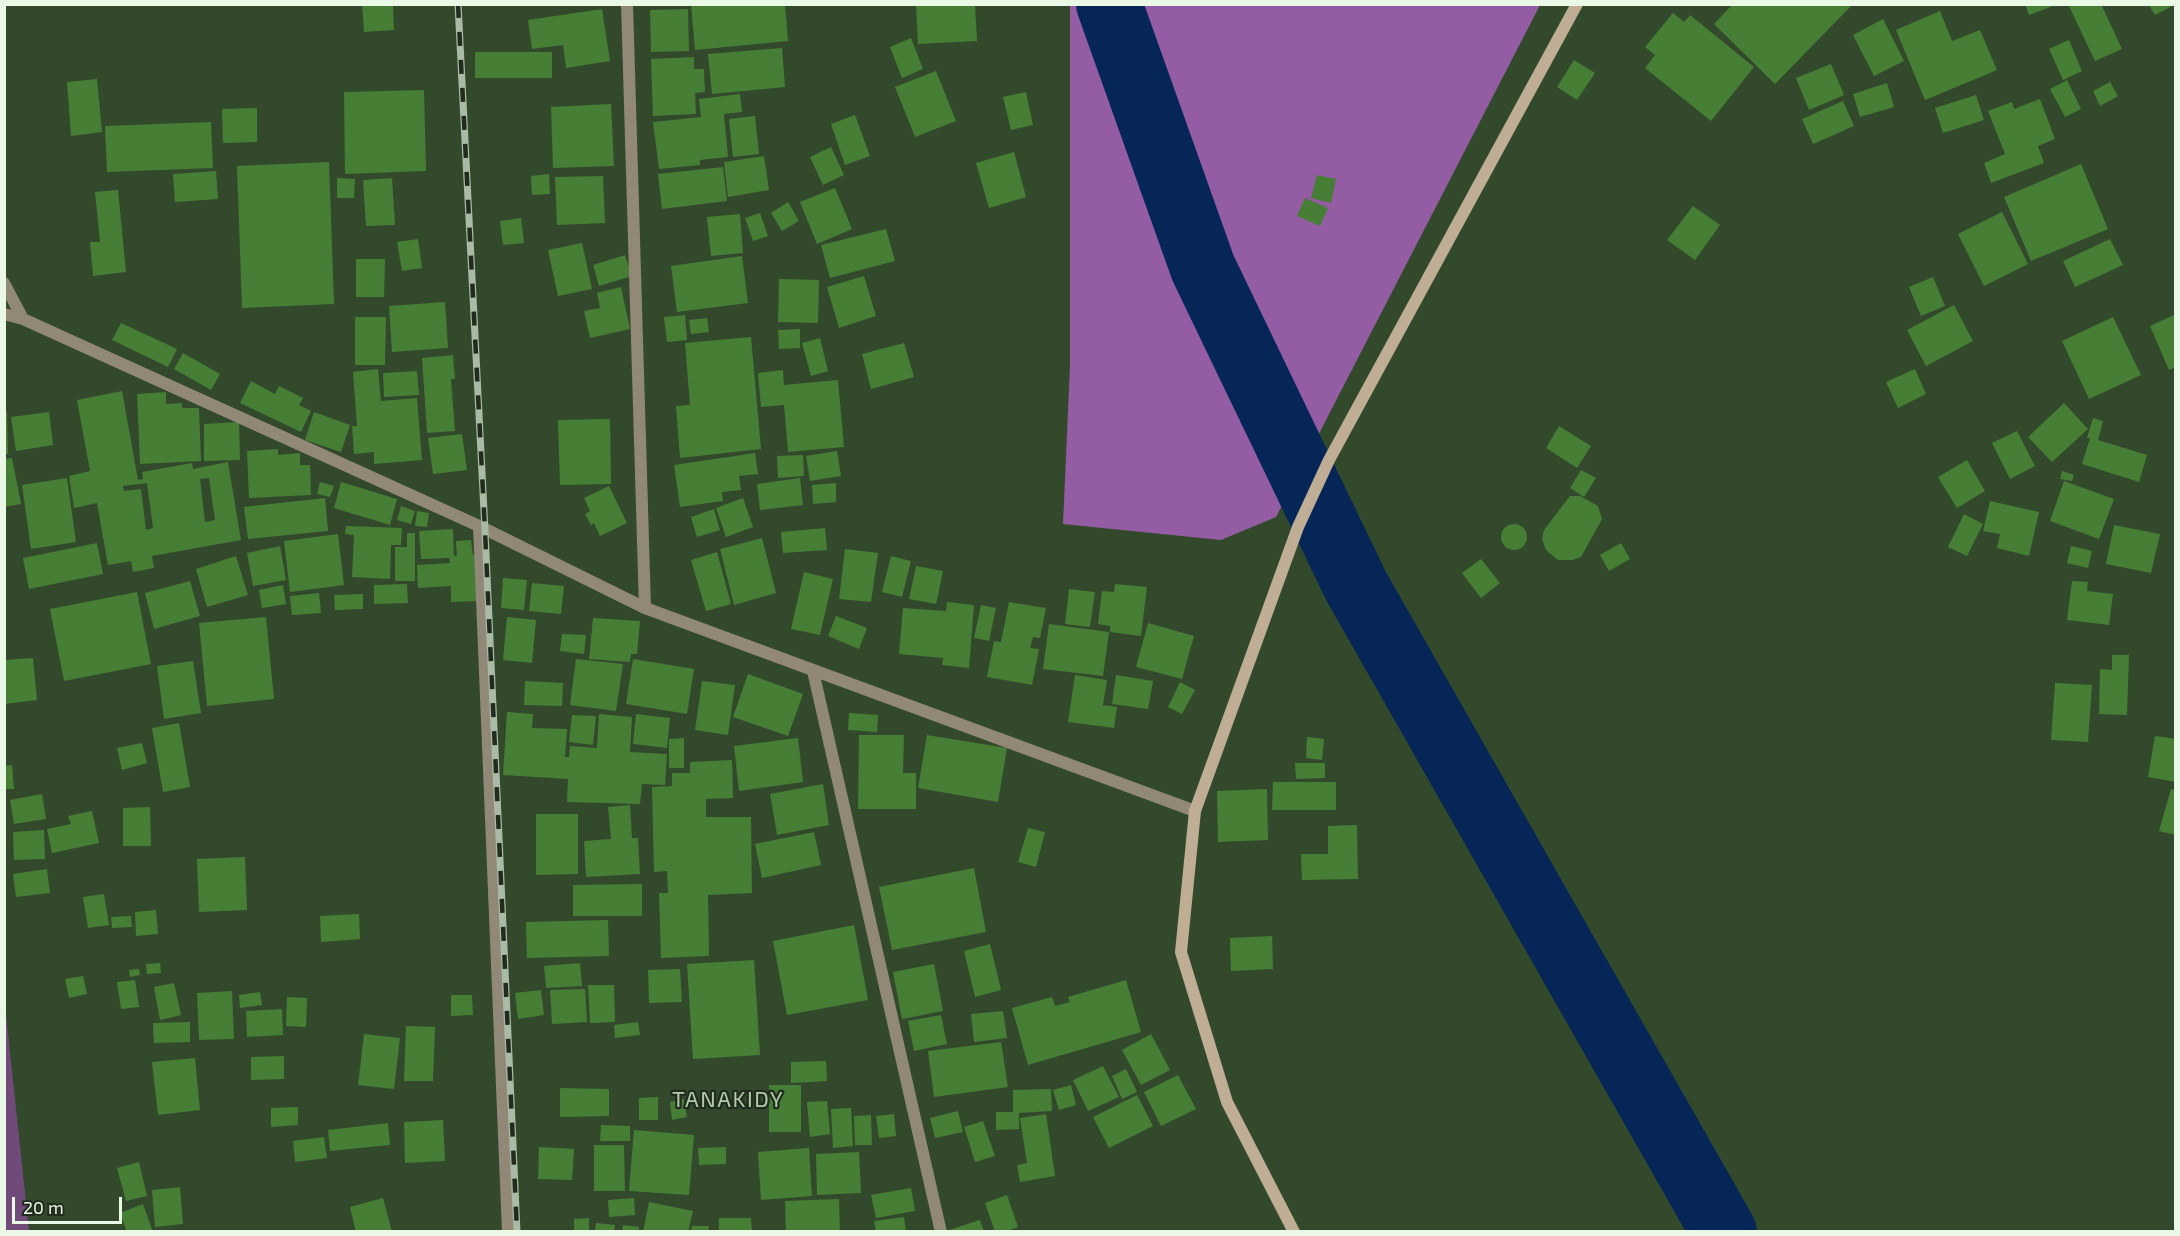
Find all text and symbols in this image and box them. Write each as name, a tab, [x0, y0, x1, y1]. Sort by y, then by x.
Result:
district label: TANAKIDY	[672, 1087, 784, 1113]
scale bar	[15, 1185, 124, 1223]
text: 20 m	[23, 1196, 64, 1218]

